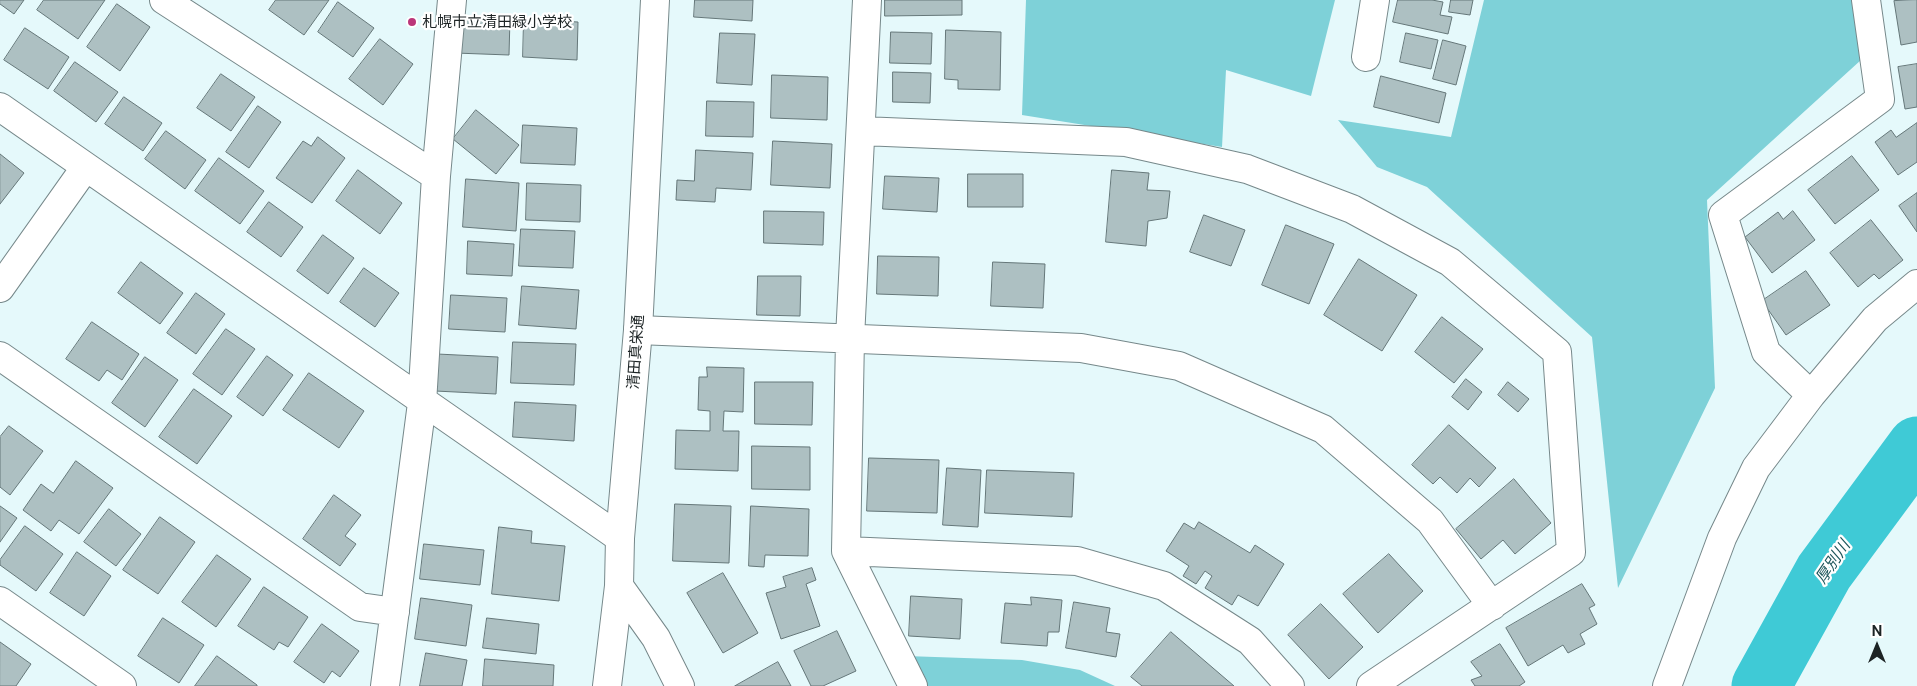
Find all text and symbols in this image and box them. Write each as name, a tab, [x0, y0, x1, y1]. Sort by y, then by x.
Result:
place label: 札幌市立清田緑小学校	[422, 13, 572, 31]
marker: 札幌市立清田緑小学校	[406, 16, 418, 28]
street label: 清田真栄通	[624, 314, 648, 390]
water label: 厚別川	[1812, 537, 1854, 587]
north arrow	[1852, 621, 1902, 671]
text: N	[1872, 623, 1882, 639]

